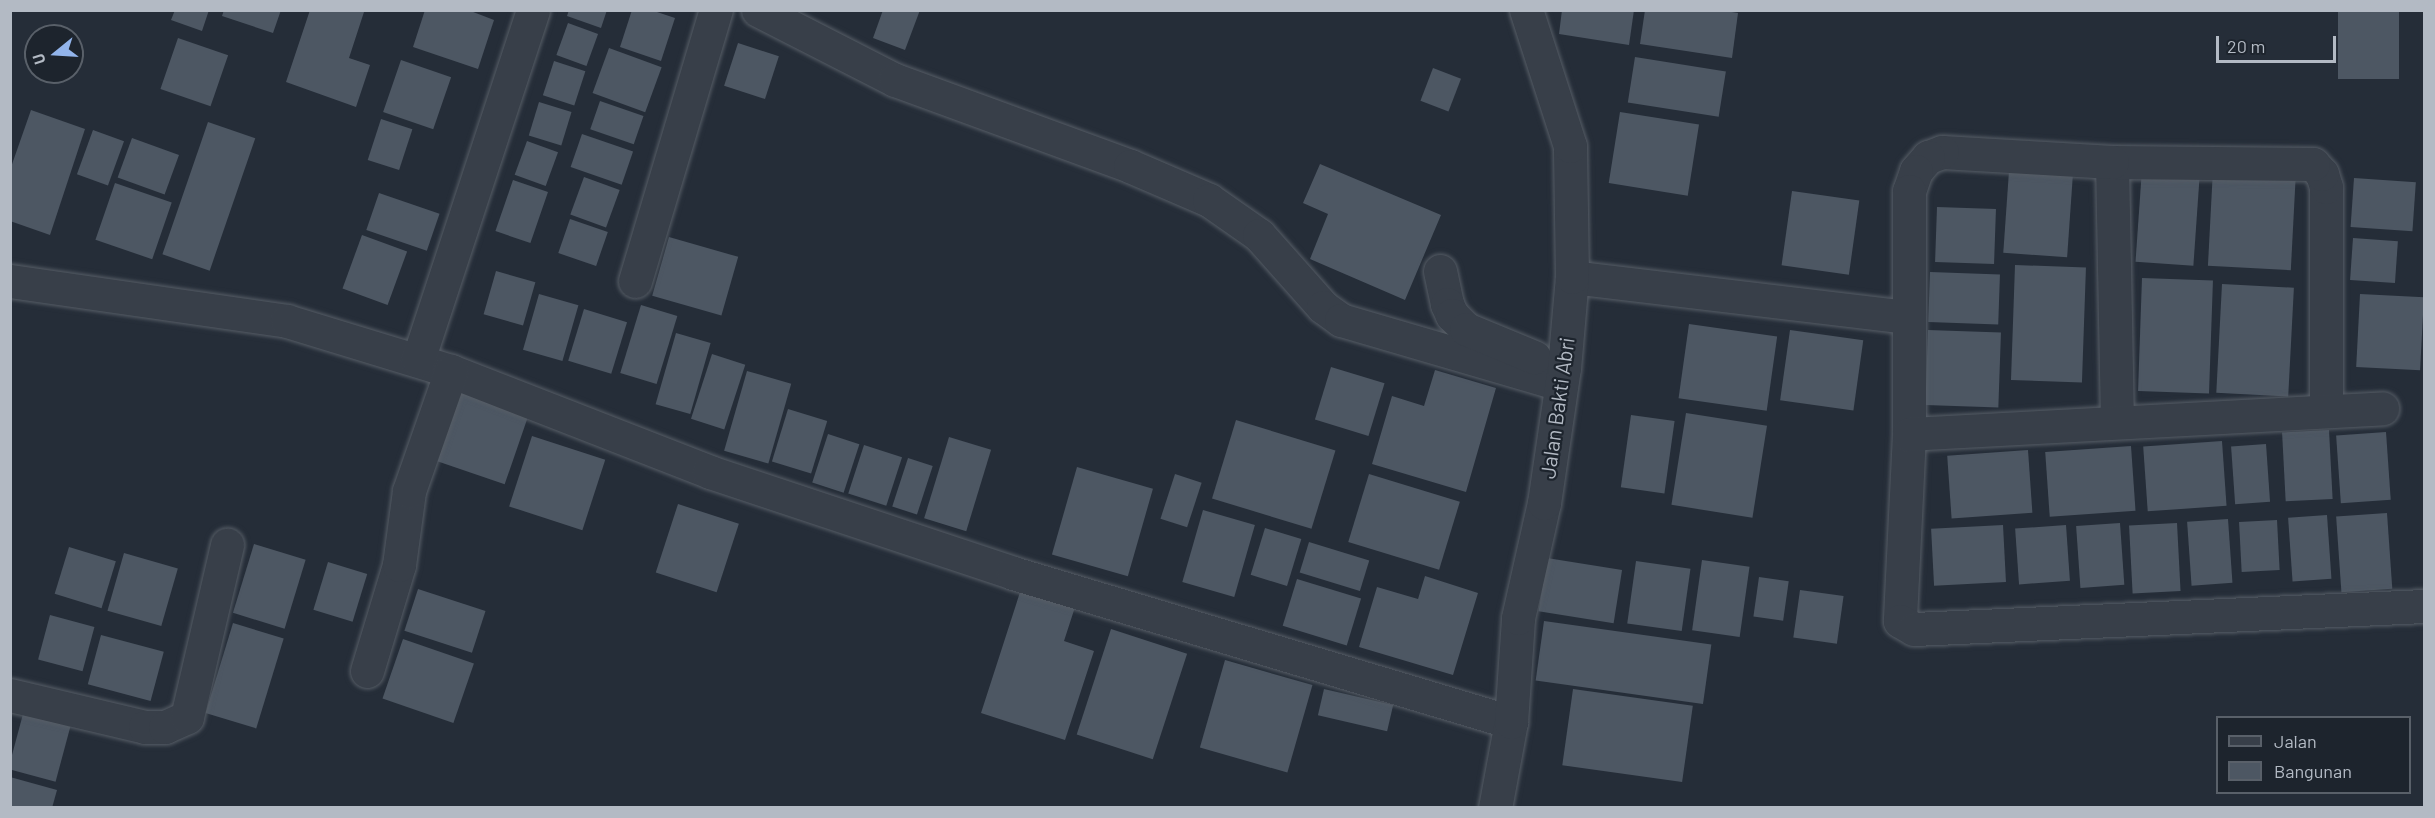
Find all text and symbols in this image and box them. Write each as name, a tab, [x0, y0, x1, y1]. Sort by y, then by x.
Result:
north arrow	[24, 24, 84, 84]
scale bar	[2219, 24, 2339, 62]
text: 20 m	[2227, 35, 2265, 57]
text: U	[28, 51, 49, 67]
street label: Jalan Bakti Abri	[1535, 336, 1579, 480]
legend	[2216, 716, 2411, 794]
text: Jalan	[2274, 730, 2317, 752]
text: Bangunan	[2274, 760, 2352, 782]

